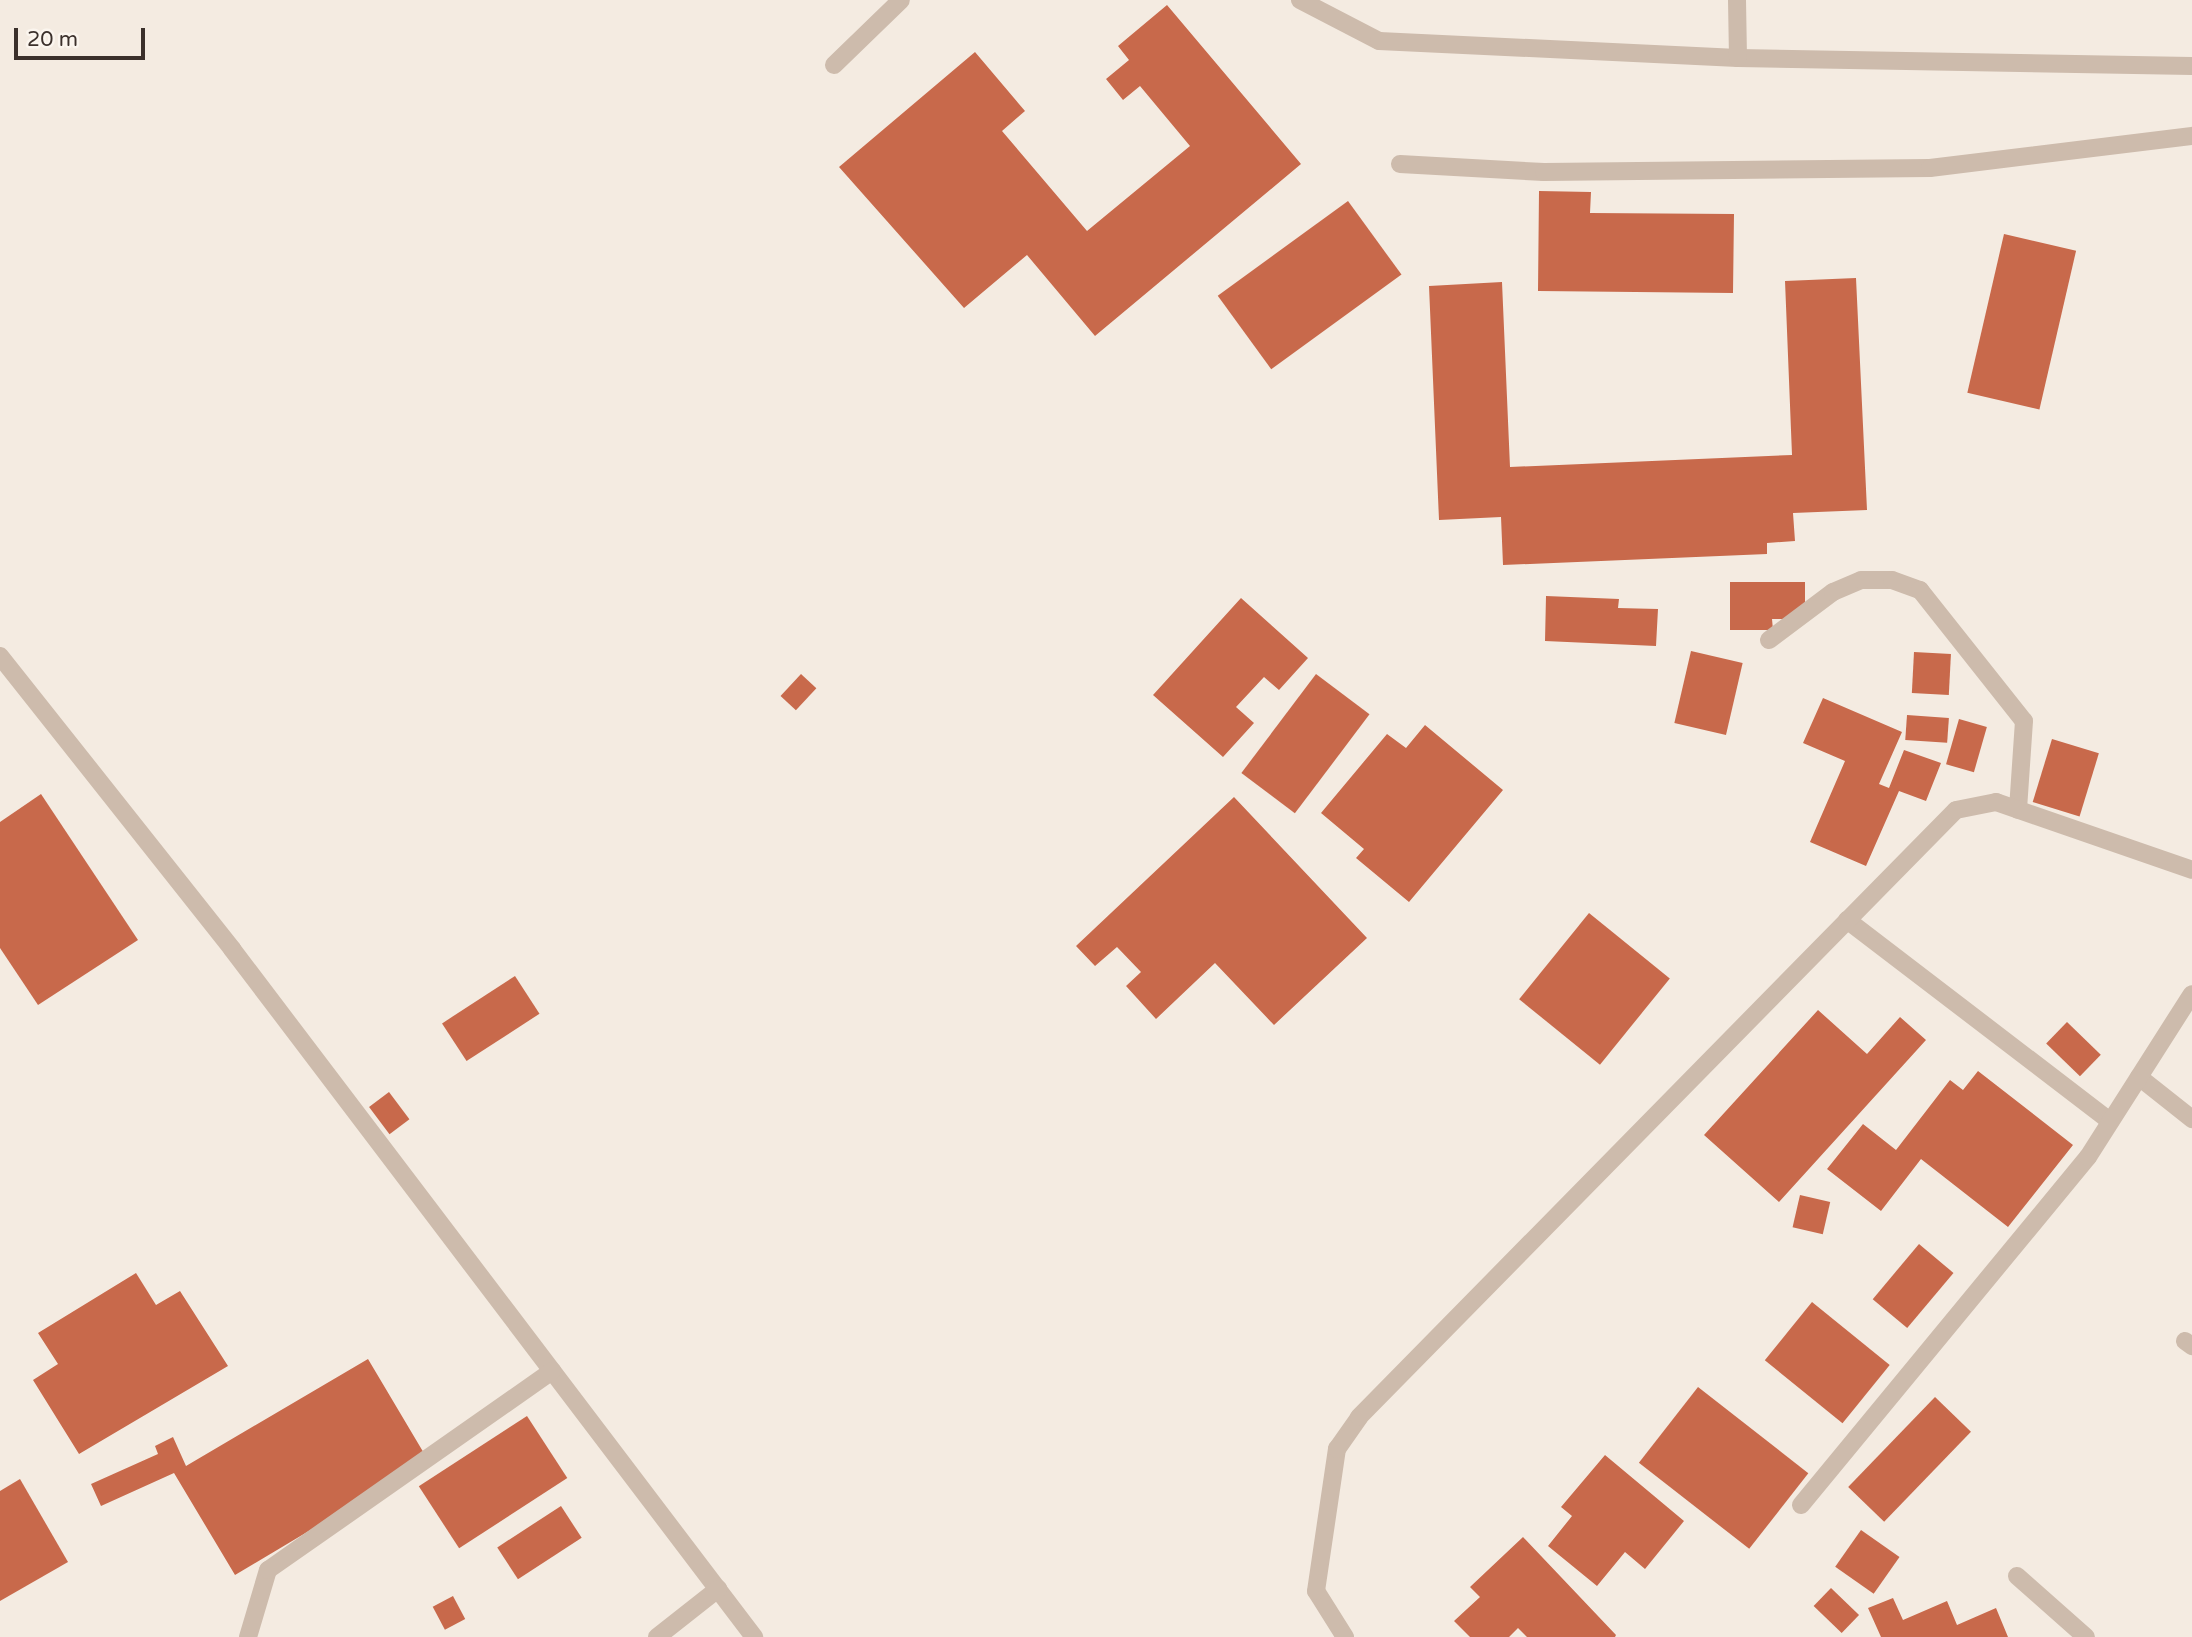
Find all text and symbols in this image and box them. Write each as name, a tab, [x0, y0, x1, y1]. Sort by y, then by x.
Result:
scale bar	[18, 14, 149, 58]
text: 20 m	[27, 27, 78, 52]

